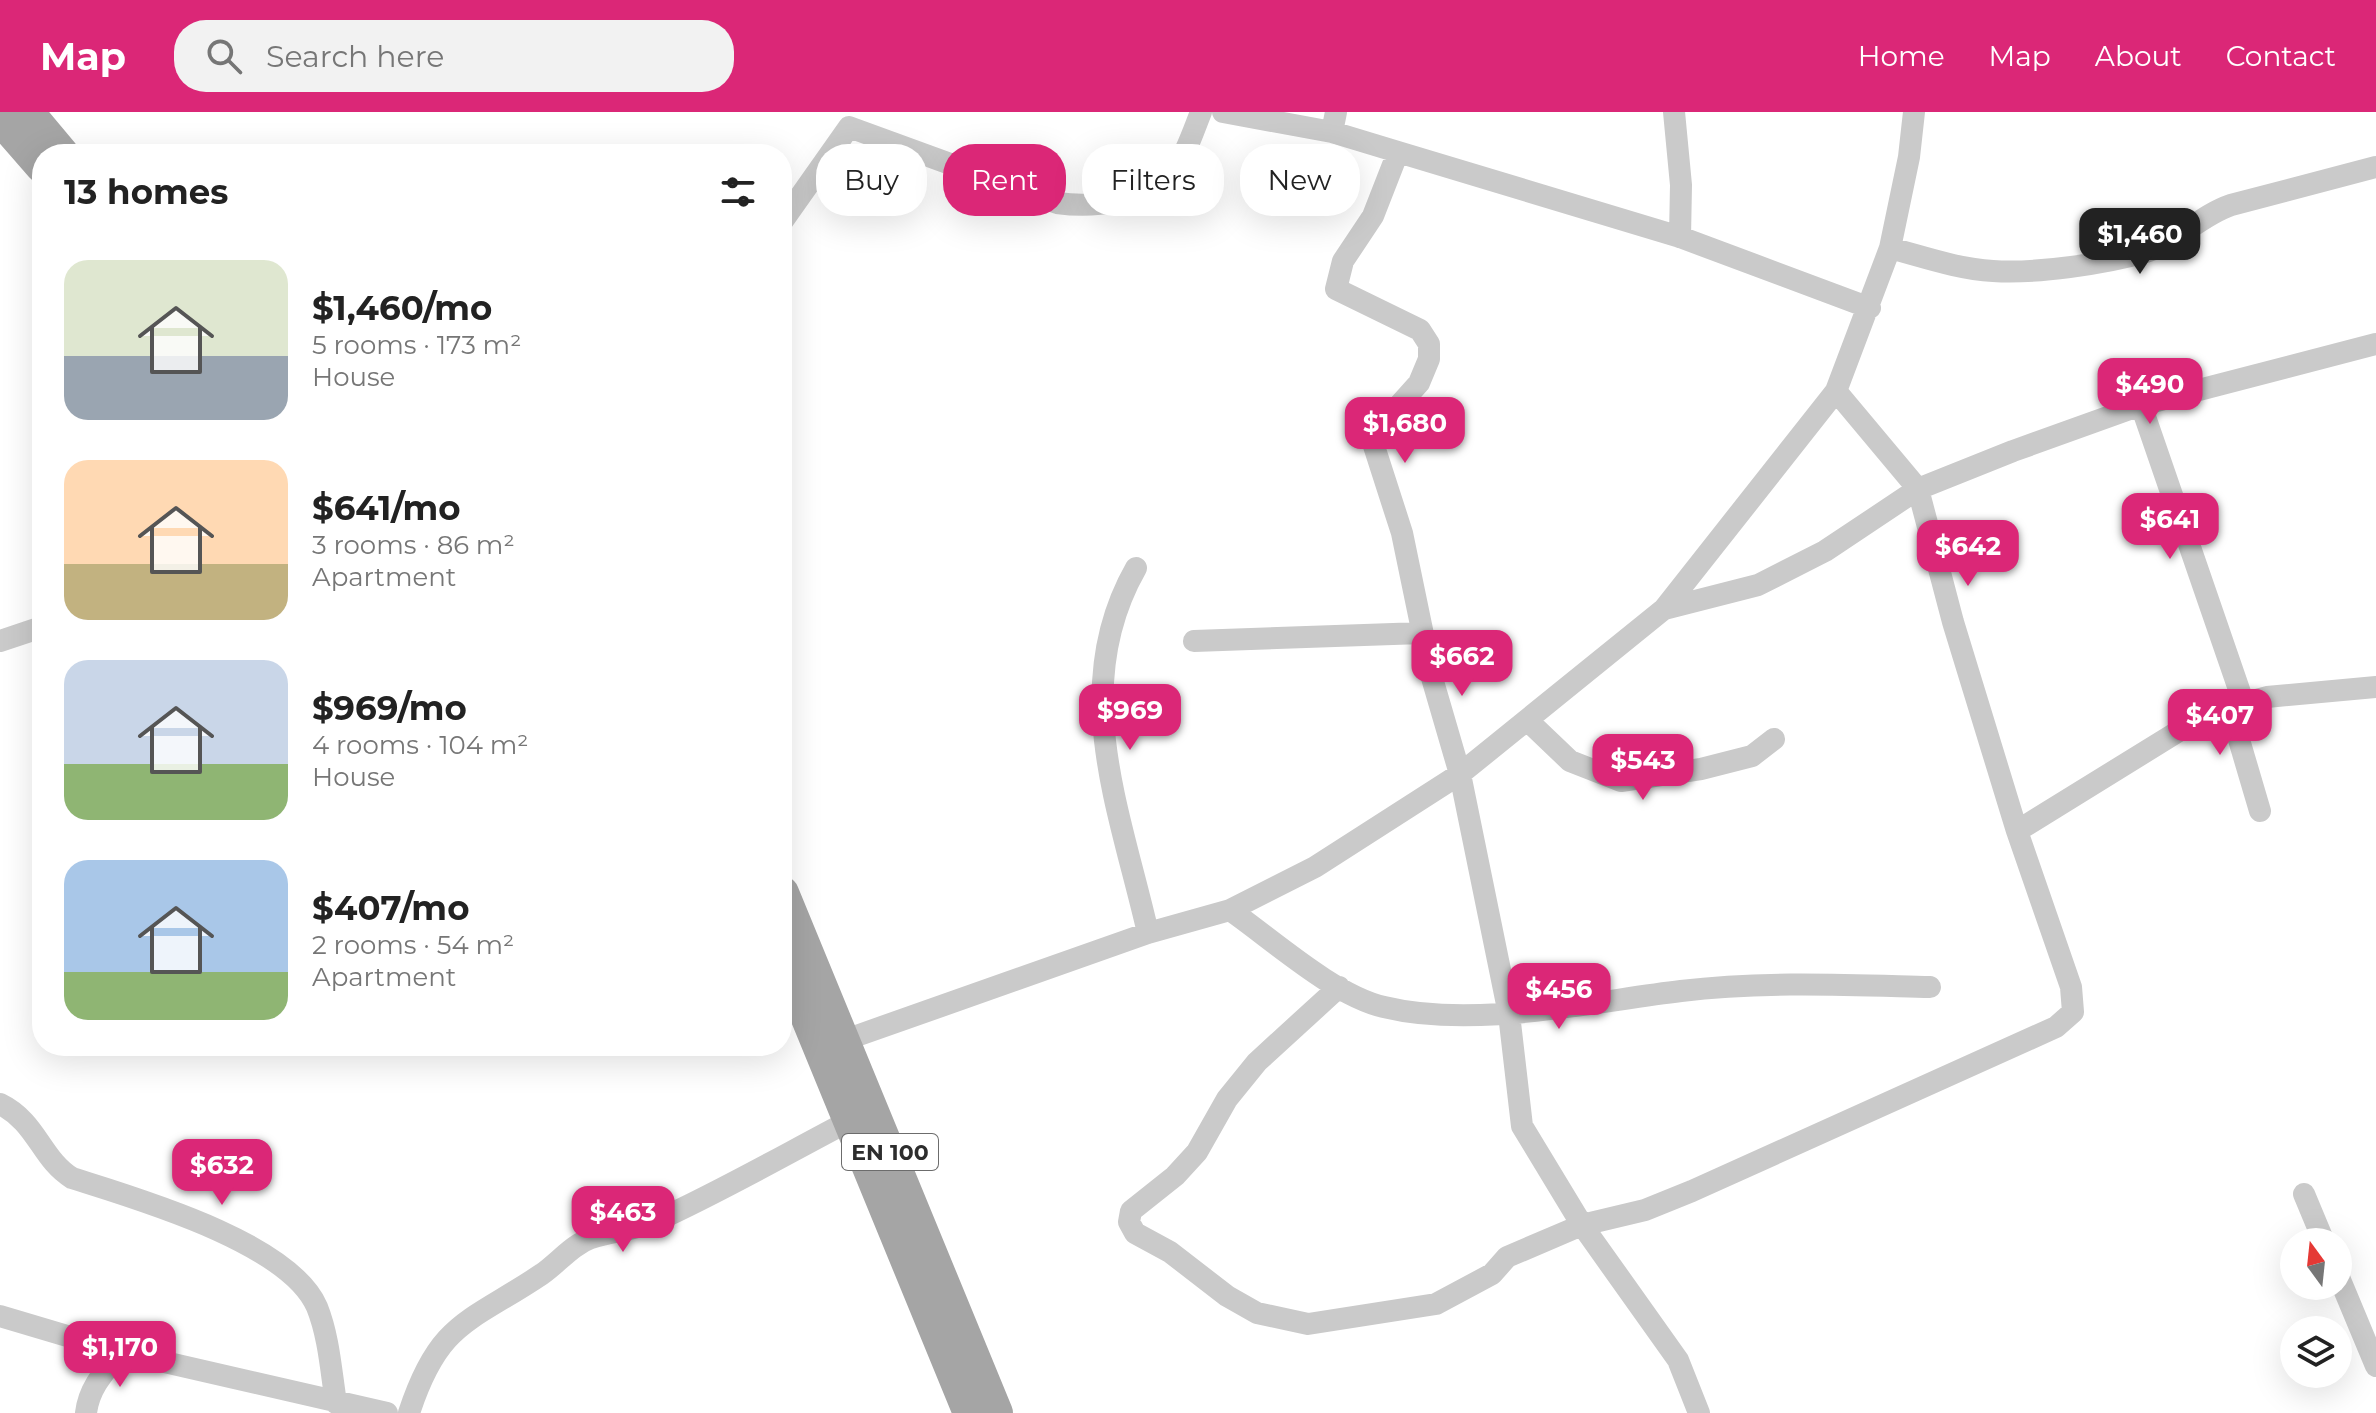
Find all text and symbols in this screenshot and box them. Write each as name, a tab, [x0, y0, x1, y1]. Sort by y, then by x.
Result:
search box	[174, 20, 734, 92]
text: Map	[40, 33, 126, 80]
icon: search	[202, 34, 246, 78]
text: Search here	[266, 38, 444, 75]
text: Home	[1858, 39, 1945, 73]
text: Map	[1989, 39, 2051, 73]
text: About	[2095, 39, 2182, 73]
text: Contact	[2226, 39, 2336, 73]
chip: Buy	[816, 144, 927, 216]
chip: Rent	[943, 144, 1066, 216]
chip: Filters	[1082, 144, 1224, 216]
chip: New	[1240, 144, 1360, 216]
icon: filters	[716, 170, 760, 214]
text: 13 homes	[64, 171, 228, 213]
pin: $1,460	[2075, 208, 2205, 276]
text: $1,460	[2097, 218, 2183, 250]
text: $1,460/mo	[312, 287, 492, 329]
icon: home	[128, 292, 224, 388]
text: 5 rooms · 173 m²	[312, 329, 521, 361]
pin: $490	[2103, 358, 2197, 426]
text: House	[312, 361, 395, 393]
text: $490	[2116, 368, 2184, 400]
pin: $1,680	[1340, 397, 1470, 465]
text: $1,680	[1363, 407, 1447, 439]
text: $641/mo	[312, 487, 461, 529]
icon: home	[128, 492, 224, 588]
pin: $641	[2123, 493, 2217, 561]
text: $641	[2140, 503, 2200, 535]
pin: $642	[1921, 520, 2015, 588]
text: 3 rooms · 86 m²	[312, 529, 515, 561]
text: $642	[1935, 530, 2001, 562]
text: Apartment	[312, 561, 456, 593]
pin: $662	[1415, 630, 1509, 698]
text: $662	[1429, 640, 1495, 672]
pin: $969	[1083, 684, 1177, 752]
text: $969/mo	[312, 687, 467, 729]
pin: $407	[2173, 689, 2267, 757]
icon: home	[128, 692, 224, 788]
text: $969	[1097, 694, 1163, 726]
text: $407	[2186, 699, 2254, 731]
text: 4 rooms · 104 m²	[312, 729, 529, 761]
pin: $543	[1596, 734, 1690, 802]
text: $543	[1610, 744, 1676, 776]
text: House	[312, 761, 395, 793]
text: $407/mo	[312, 887, 469, 929]
icon: home	[128, 892, 224, 988]
text: 2 rooms · 54 m²	[312, 929, 514, 961]
text: Apartment	[312, 961, 456, 993]
pin: $456	[1512, 963, 1606, 1031]
text: $456	[1526, 973, 1592, 1005]
road number: EN 100	[842, 1134, 938, 1170]
pin: $632	[175, 1139, 269, 1207]
text: $632	[190, 1149, 254, 1181]
pin: $463	[576, 1186, 670, 1254]
text: $463	[590, 1196, 656, 1228]
north arrow	[2280, 1228, 2352, 1300]
map controls	[2280, 1228, 2352, 1388]
button: layers	[2280, 1316, 2352, 1388]
pin: $1,170	[55, 1321, 185, 1389]
text: $1,170	[82, 1331, 158, 1363]

